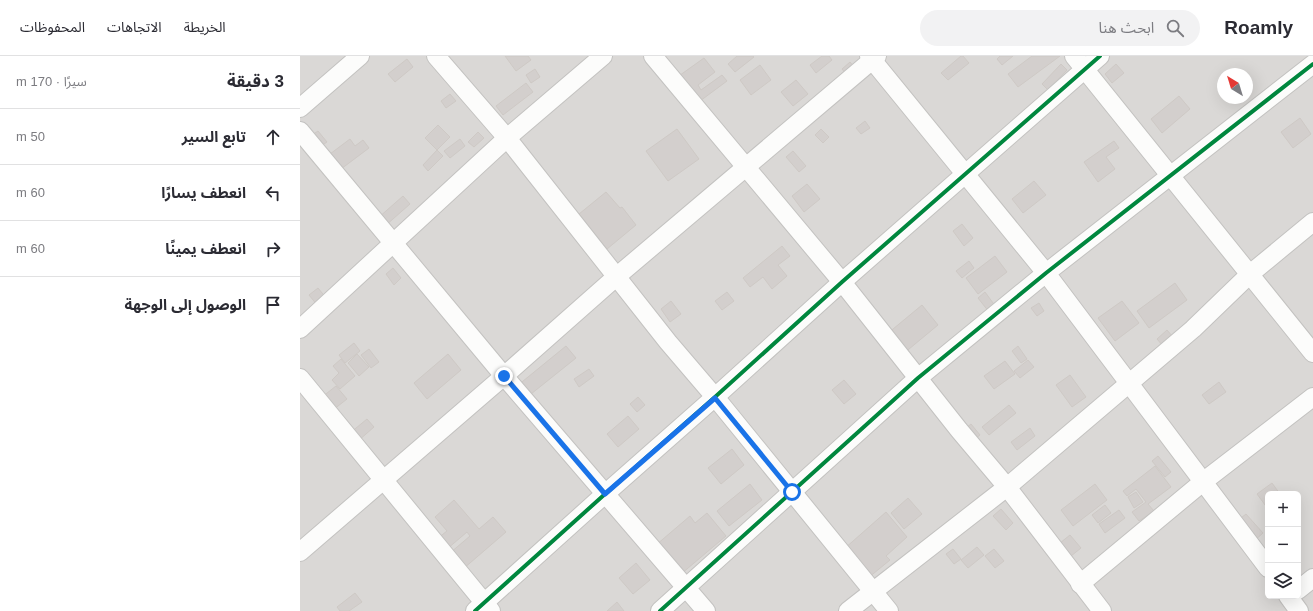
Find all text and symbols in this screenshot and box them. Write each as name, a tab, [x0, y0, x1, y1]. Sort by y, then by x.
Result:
search box	[920, 10, 1200, 46]
icon: search	[1164, 17, 1186, 39]
text: Roamly	[1224, 17, 1293, 38]
text: المحفوظات	[20, 19, 85, 35]
text: الاتجاهات	[107, 19, 162, 35]
text: الخريطة	[184, 19, 226, 35]
text: ابحث هنا	[1099, 19, 1154, 36]
north arrow	[1217, 68, 1253, 104]
text: 3 دقيقة	[227, 72, 284, 91]
text: سيرًا · 170 m	[16, 74, 87, 89]
icon: ahead	[262, 126, 284, 148]
text: تابع السير	[182, 128, 246, 145]
text: 50 m	[16, 129, 45, 144]
icon: left	[262, 182, 284, 204]
text: انعطف يسارًا	[161, 184, 246, 201]
text: 60 m	[16, 185, 45, 200]
icon: right	[262, 238, 284, 260]
text: انعطف يمينًا	[165, 240, 246, 257]
text: 60 m	[16, 241, 45, 256]
icon: arrive	[262, 294, 284, 316]
text: الوصول إلى الوجهة	[124, 296, 246, 313]
route end	[495, 367, 513, 385]
route start	[783, 483, 801, 501]
map controls	[1265, 491, 1301, 599]
button: +	[1265, 491, 1301, 527]
button: −	[1265, 527, 1301, 563]
button: layers	[1265, 563, 1301, 599]

